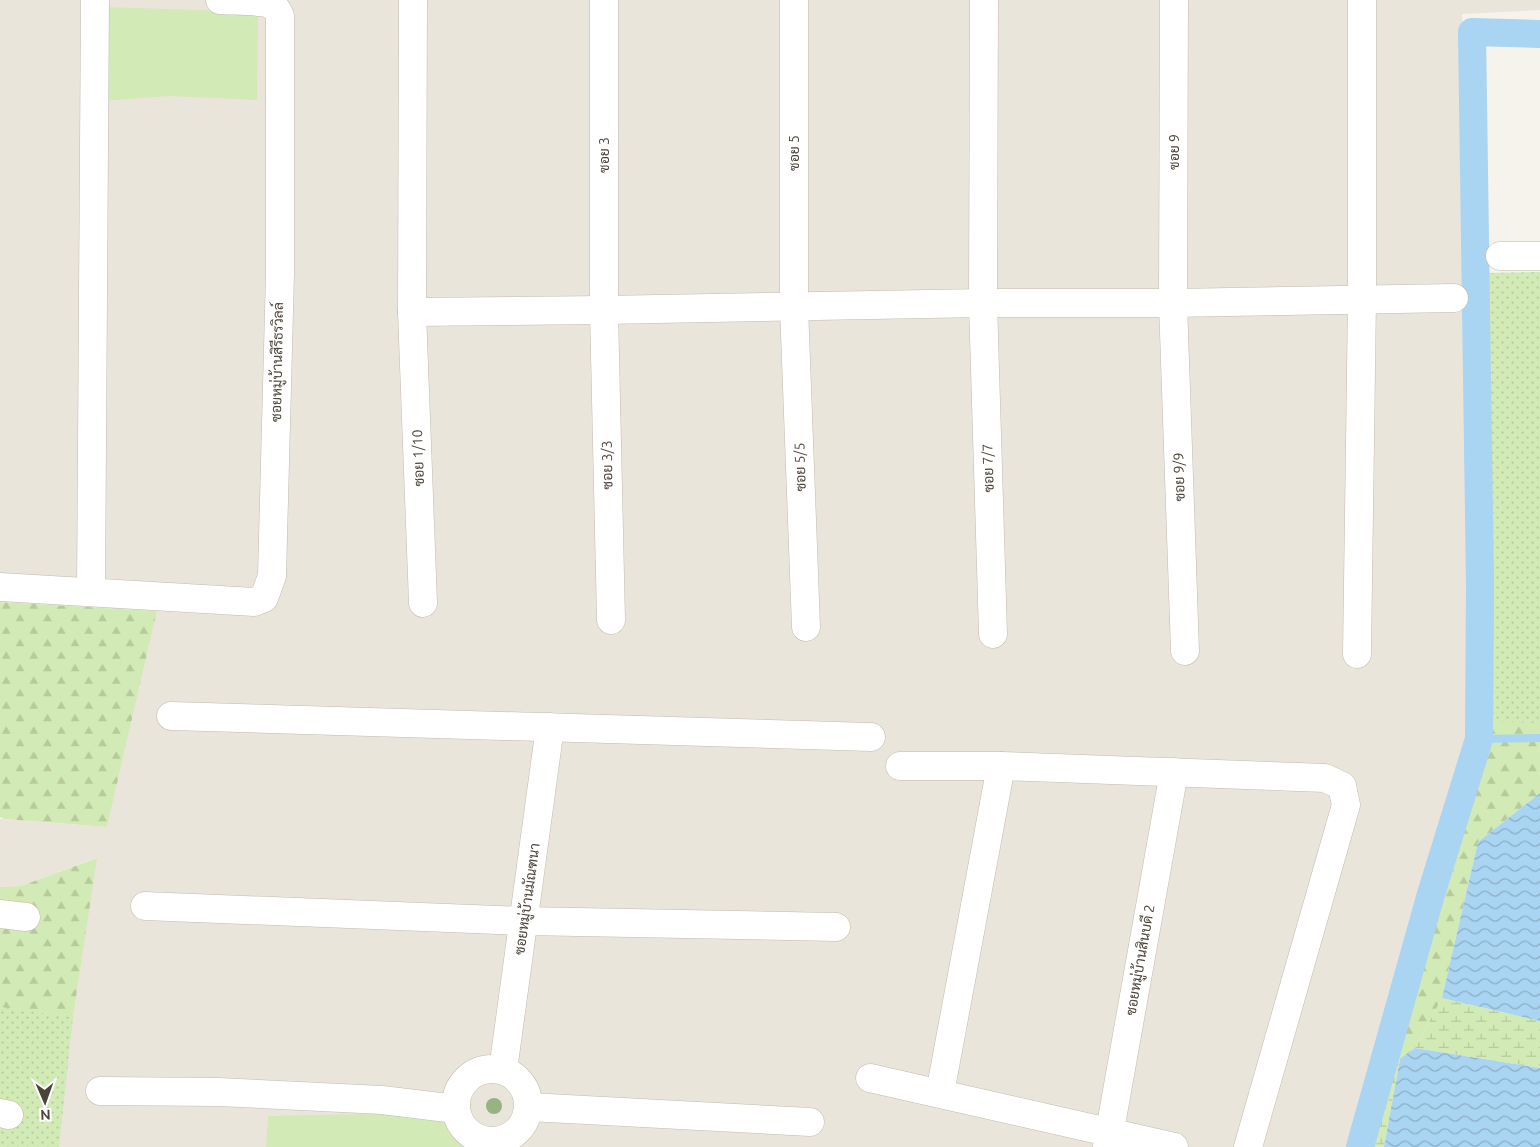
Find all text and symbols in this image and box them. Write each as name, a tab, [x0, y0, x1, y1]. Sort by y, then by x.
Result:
street label: ซอย 9	[1166, 134, 1182, 170]
street label: ซอย 5	[786, 135, 802, 171]
street label: ซอย 3	[596, 137, 612, 173]
street label: ซอยหมู่บ้านสิรีธรวิลล์	[267, 302, 288, 422]
street label: ซอย 1/10	[409, 429, 427, 487]
street label: ซอย 3/3	[599, 440, 615, 490]
street label: ซอย 5/5	[791, 442, 809, 492]
street label: ซอย 7/7	[979, 443, 997, 493]
street label: ซอย 9/9	[1170, 452, 1188, 502]
street label: ซอยหมู่บ้านมัณฑนา	[510, 842, 545, 956]
street label: ซอยหมู่บ้านสินบดี 2	[1121, 903, 1160, 1017]
north arrow	[20, 1077, 70, 1127]
text: N	[40, 1107, 51, 1123]

